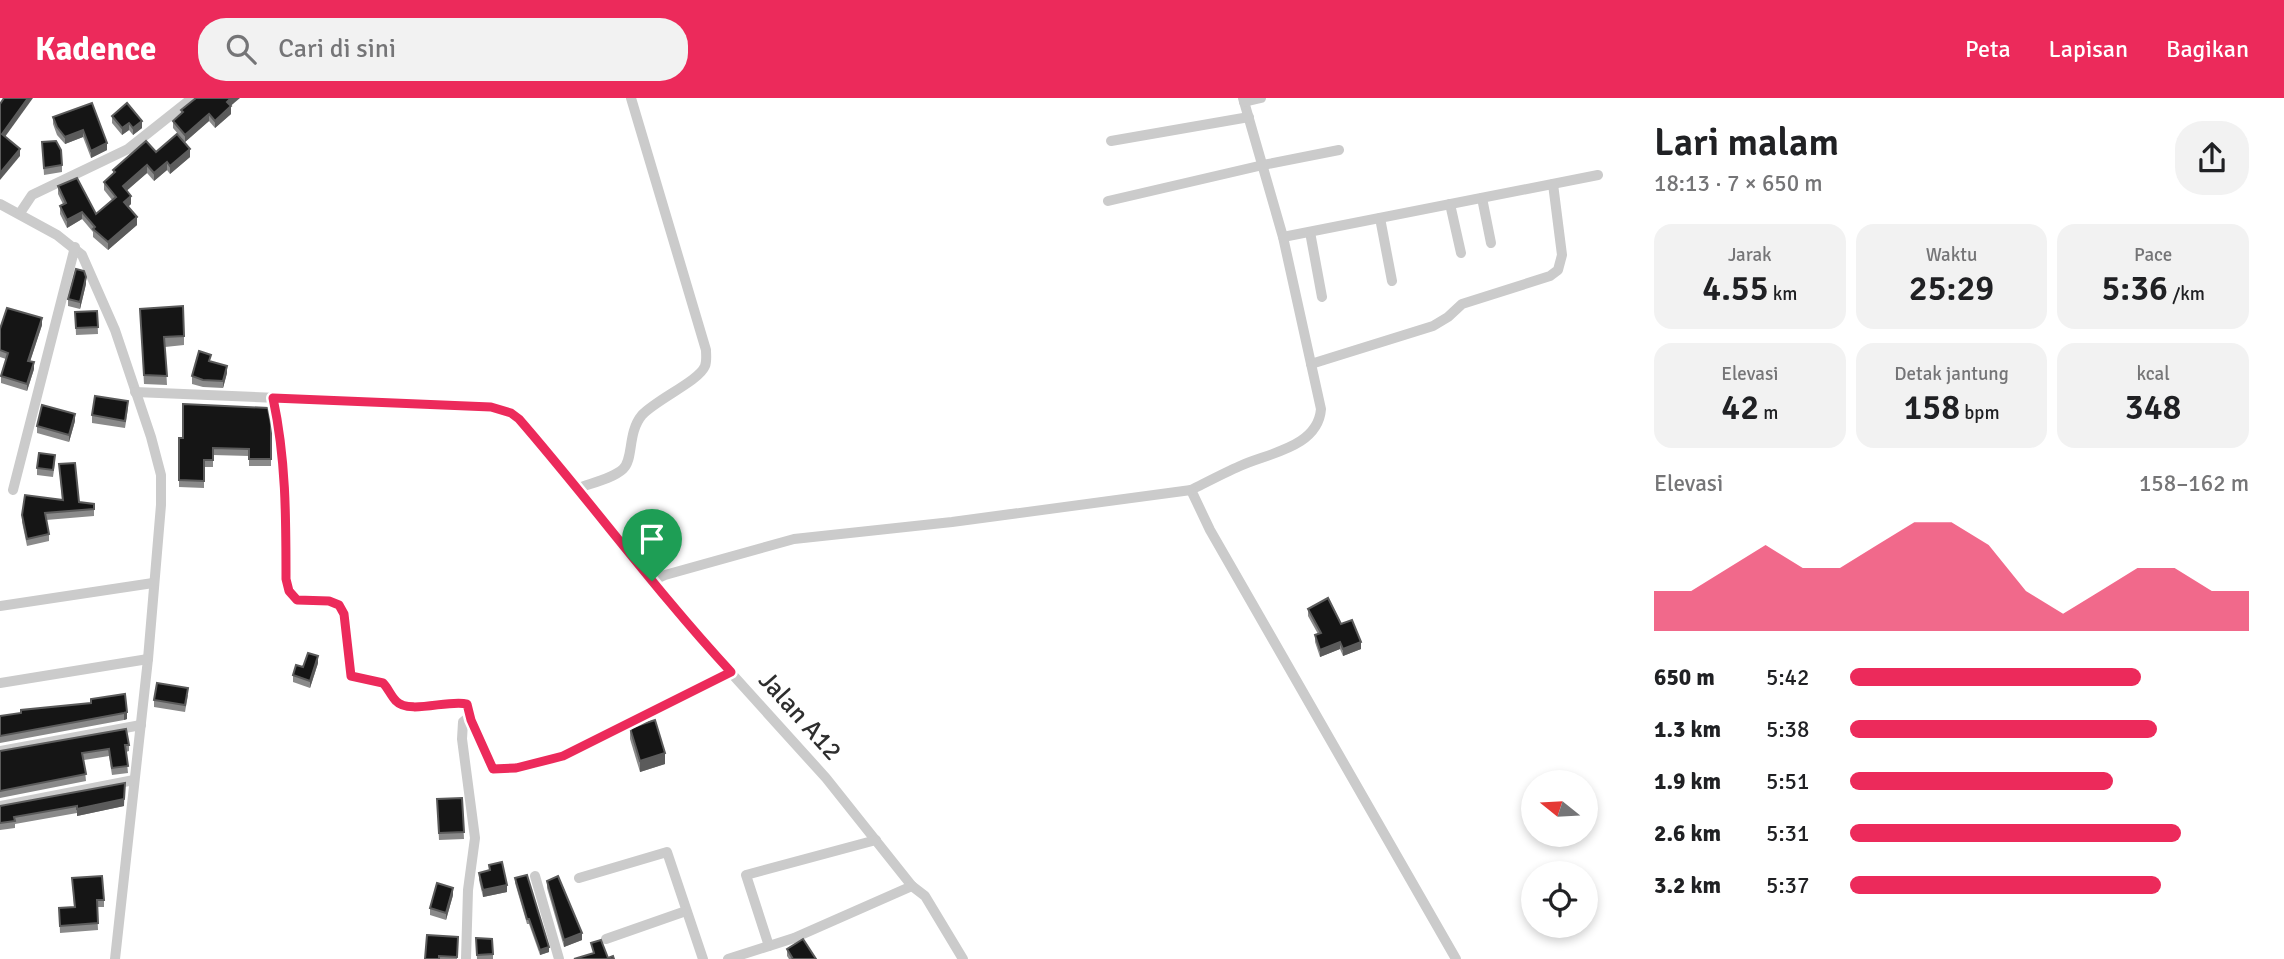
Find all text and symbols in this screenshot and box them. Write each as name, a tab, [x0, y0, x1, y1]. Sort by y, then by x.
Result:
search box	[198, 18, 688, 81]
text: Kadence	[35, 29, 156, 70]
icon: search	[222, 30, 260, 68]
text: Cari di sini	[278, 33, 396, 65]
text: Peta	[1965, 34, 2011, 64]
text: Lapisan	[2049, 34, 2128, 64]
text: Bagikan	[2166, 34, 2249, 64]
text: Lari malam	[1654, 119, 1839, 166]
button: share	[2175, 121, 2249, 195]
text: 18:13 · 7 × 650 m	[1654, 169, 1823, 198]
text: Jarak	[1728, 243, 1772, 267]
text: Waktu	[1926, 243, 1977, 267]
text: Pace	[2134, 243, 2172, 267]
text: 4.55	[1702, 267, 1769, 310]
text: 25:29	[1909, 267, 1994, 310]
text: 5:36	[2101, 267, 2168, 310]
text: km	[1769, 282, 1797, 306]
text: /km	[2168, 282, 2205, 306]
text: Elevasi	[1721, 362, 1778, 386]
text: Detak jantung	[1894, 362, 2009, 386]
text: kcal	[2137, 362, 2170, 386]
text: 42	[1721, 386, 1759, 429]
text: 158	[1903, 386, 1960, 429]
text: 348	[2125, 386, 2182, 429]
text: m	[1759, 401, 1778, 425]
text: bpm	[1960, 401, 2000, 425]
text: Elevasi	[1654, 469, 1723, 498]
text: 158–162 m	[2139, 469, 2249, 498]
pin	[622, 509, 682, 581]
icon: arrive	[633, 520, 671, 558]
text: 650 m	[1654, 663, 1715, 692]
text: 5:42	[1766, 663, 1809, 692]
street label: Jalan A12	[752, 665, 848, 767]
text: 1.3 km	[1654, 715, 1721, 744]
text: 5:38	[1766, 715, 1809, 744]
text: 1.9 km	[1654, 767, 1721, 796]
text: 5:51	[1766, 767, 1809, 796]
north arrow	[1521, 770, 1598, 847]
map controls	[1521, 770, 1598, 938]
text: 2.6 km	[1654, 819, 1721, 848]
text: 5:31	[1766, 819, 1809, 848]
button: locate	[1521, 861, 1598, 938]
text: 3.2 km	[1654, 871, 1721, 900]
text: 5:37	[1766, 871, 1809, 900]

